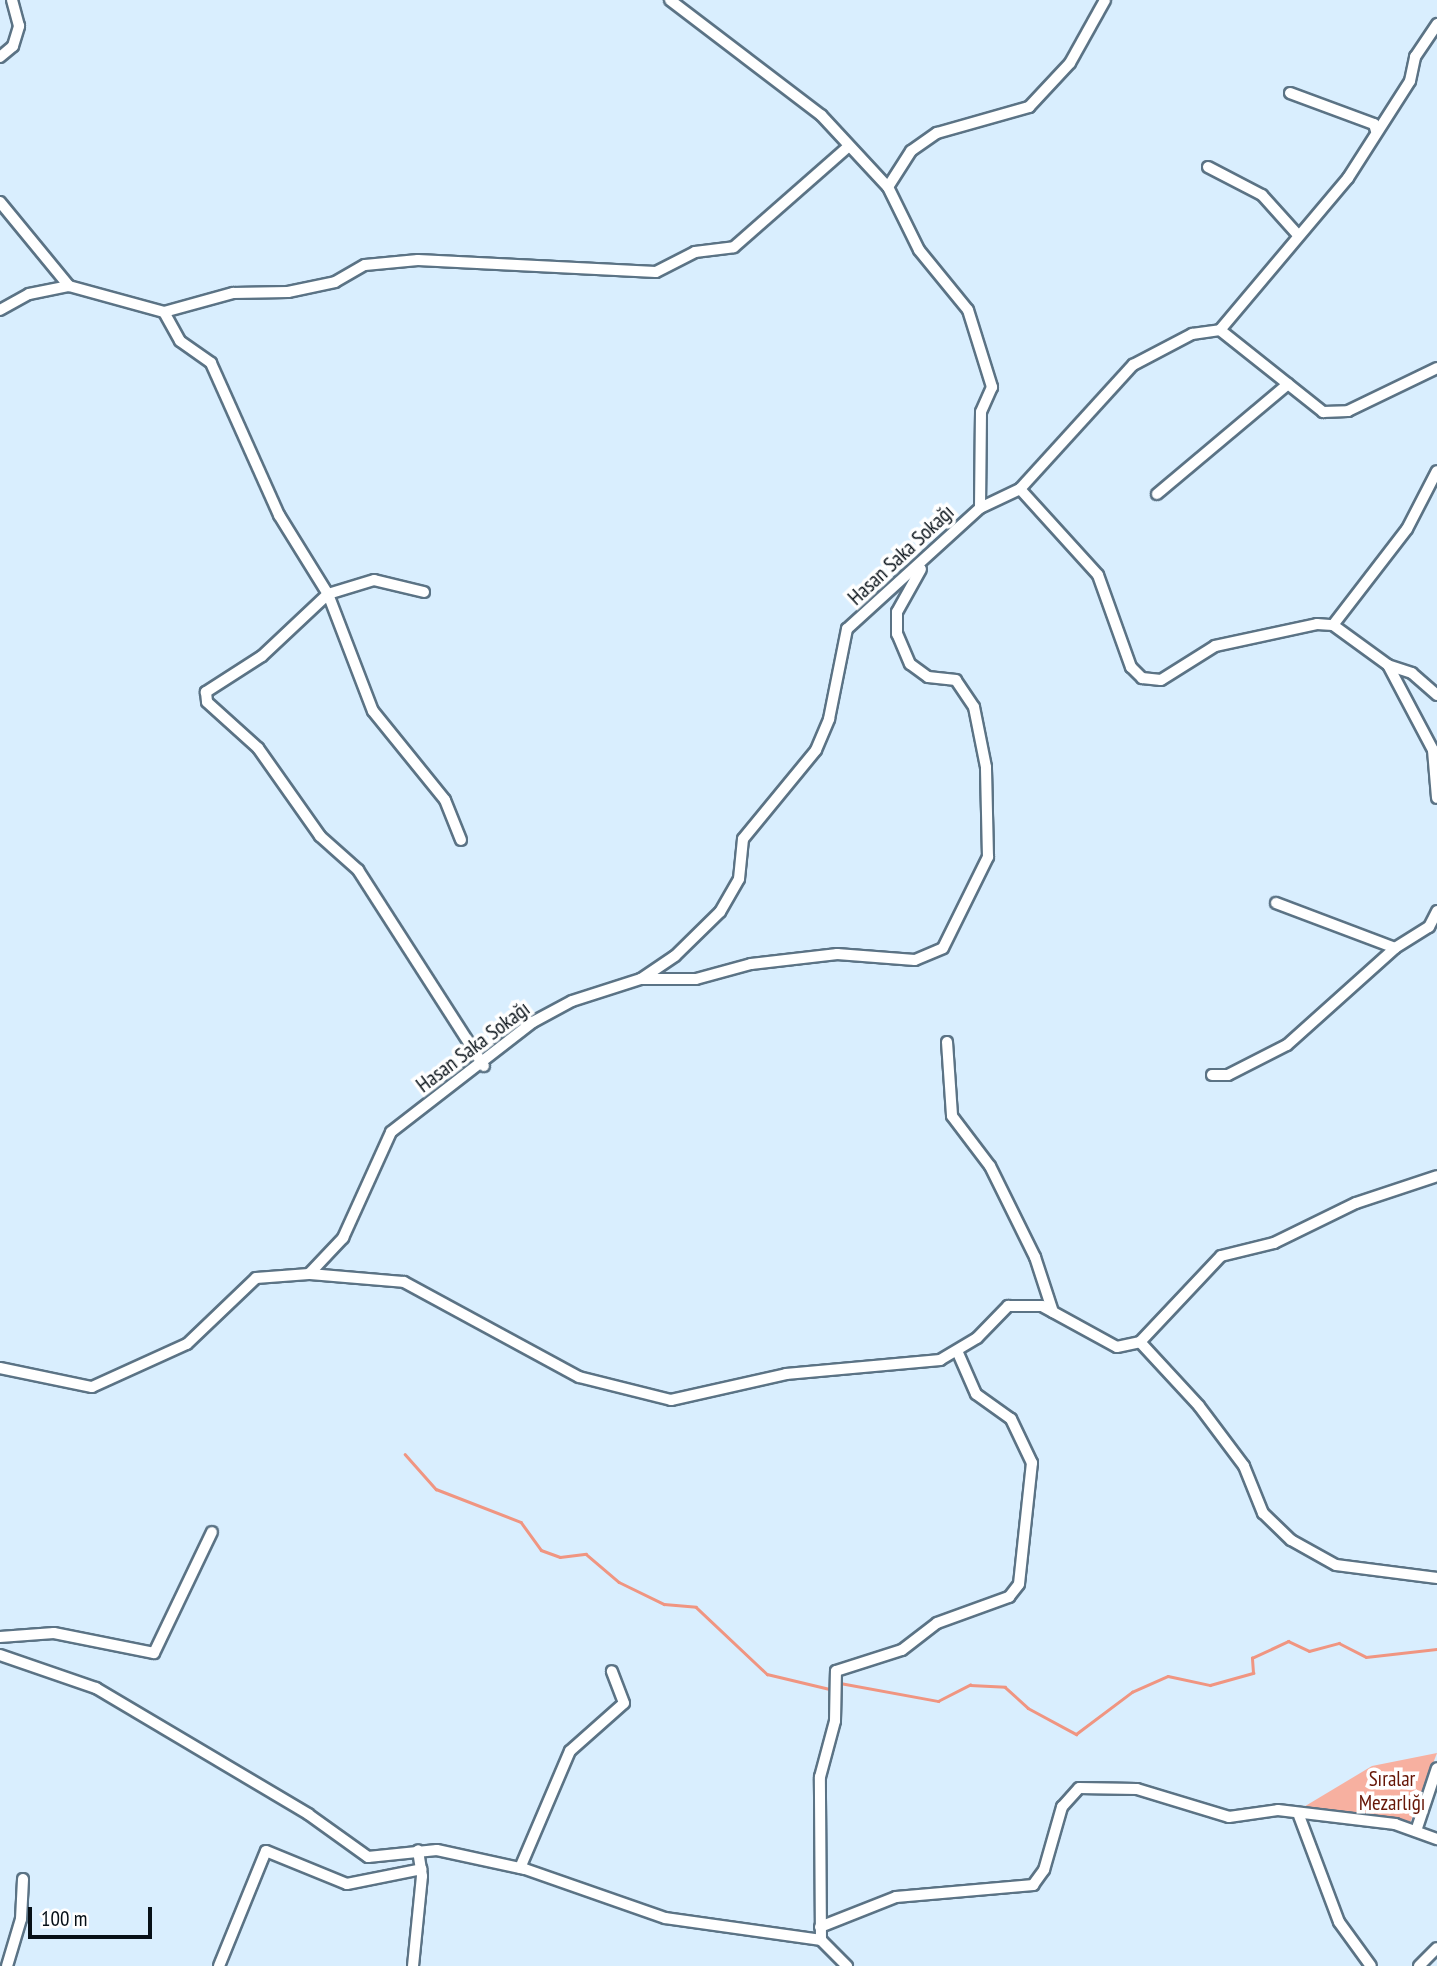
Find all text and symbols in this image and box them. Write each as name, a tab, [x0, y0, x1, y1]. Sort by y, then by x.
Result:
street label: Hasan Saka Sokağı	[843, 500, 959, 610]
street label: Hasan Saka Sokağı	[411, 996, 535, 1098]
park label: Sıralar Mezarlığı	[1359, 1766, 1425, 1816]
scale bar	[32, 1892, 156, 1936]
text: 100 m	[41, 1905, 87, 1932]

